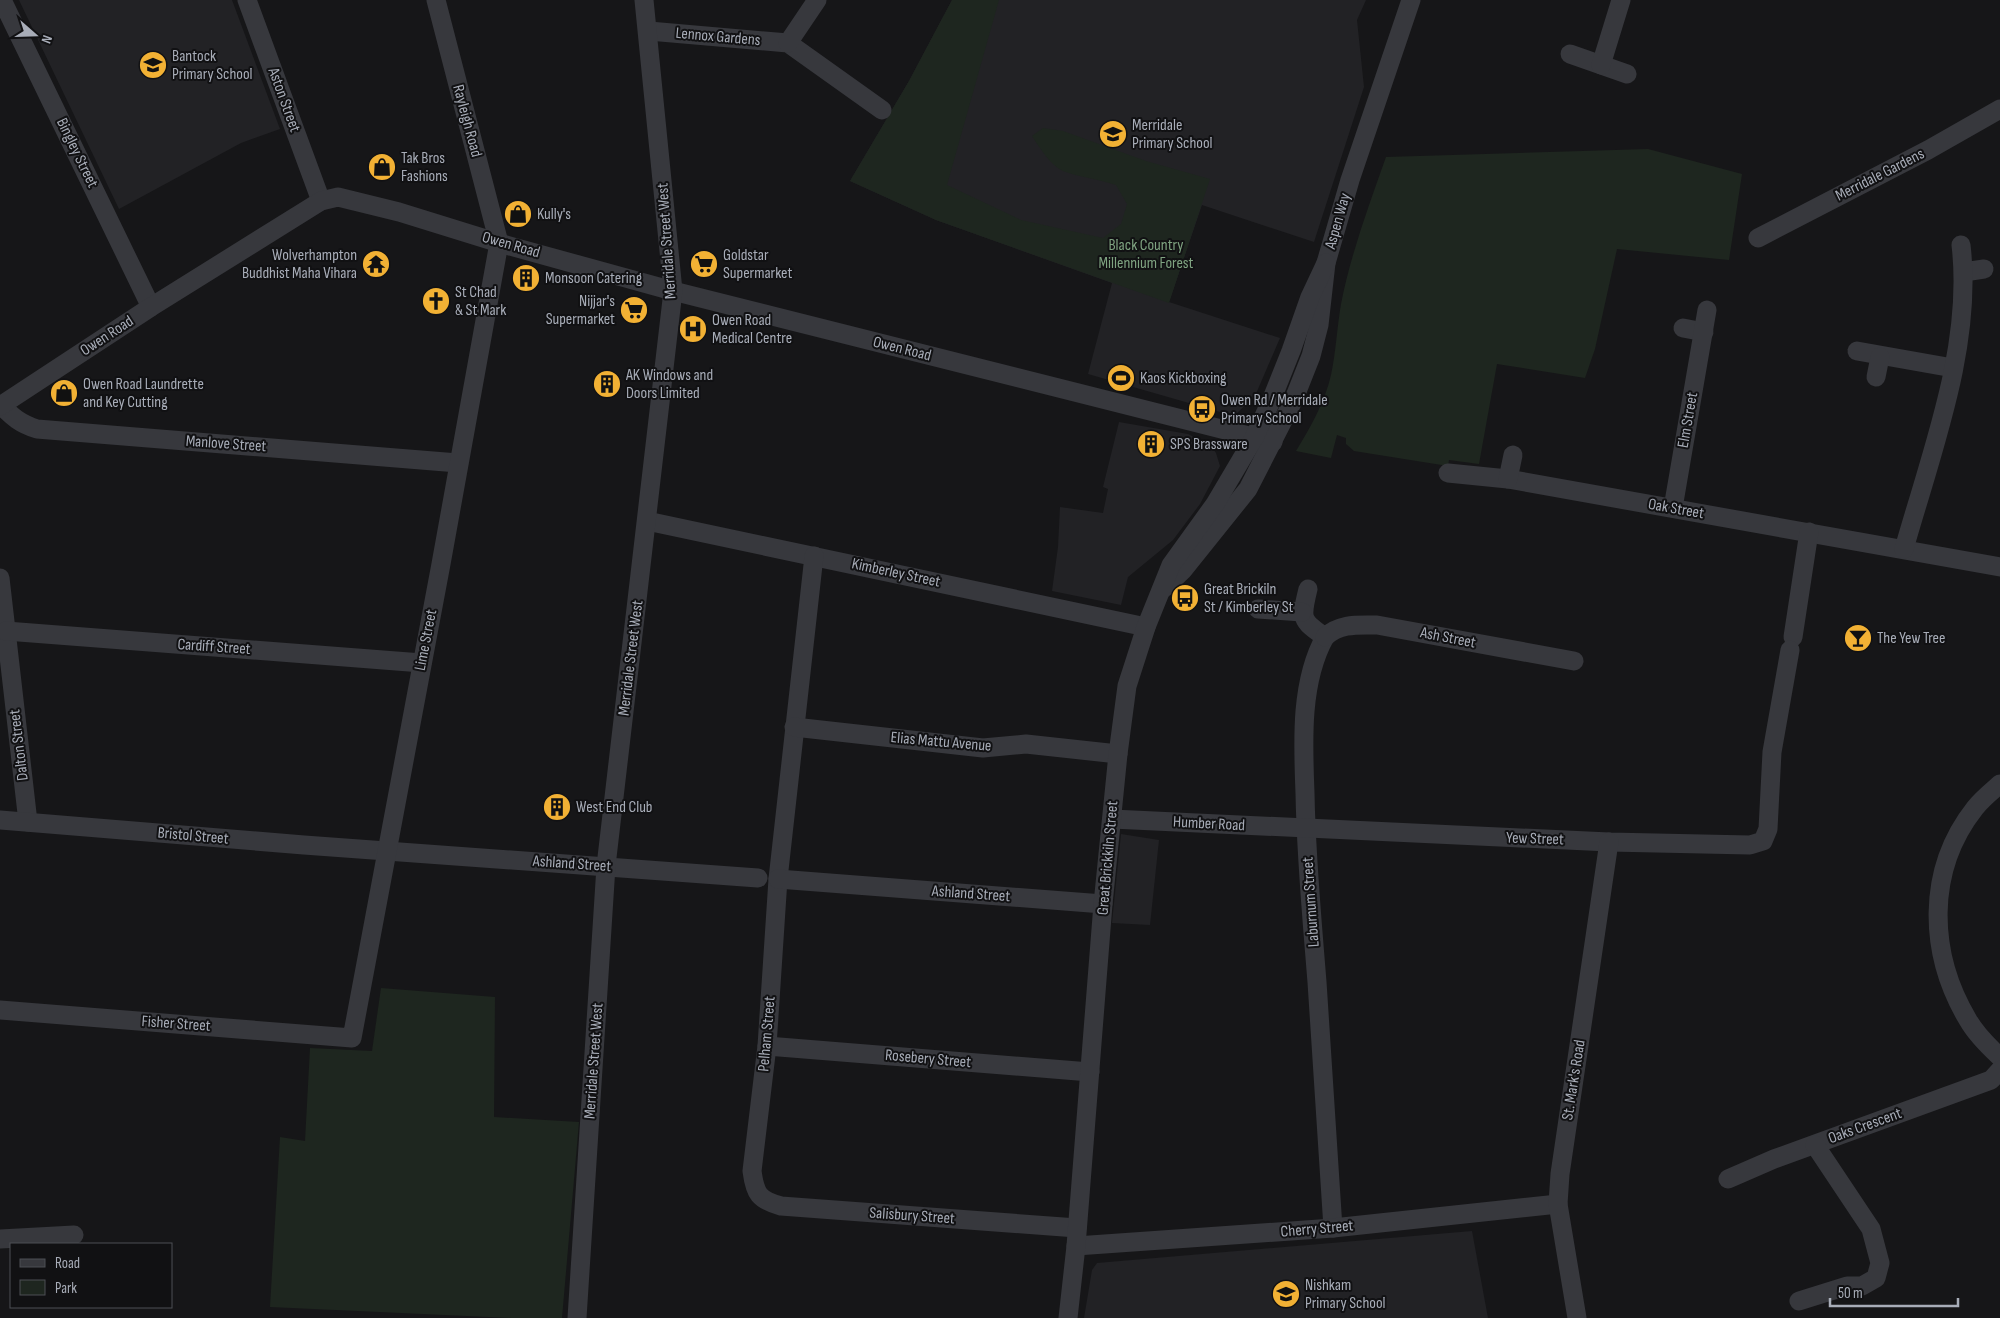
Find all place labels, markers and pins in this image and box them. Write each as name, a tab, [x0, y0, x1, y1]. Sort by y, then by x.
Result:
place label: Bantock Primary School	[172, 47, 253, 84]
school or university icon: Bantock Primary School	[138, 50, 168, 80]
place label: Merridale Primary School	[1132, 116, 1213, 153]
school or university icon: Merridale Primary School	[1098, 119, 1128, 149]
place label: Tak Bros Fashions	[401, 149, 448, 186]
shop icon: Tak Bros Fashions	[367, 152, 397, 182]
shop icon: Kully's	[503, 199, 533, 229]
place label: Kully's	[537, 205, 571, 224]
place label: Wolverhampton Buddhist Maha Vihara	[242, 246, 357, 283]
place label: Goldstar Supermarket	[723, 246, 792, 283]
temple icon: Wolverhampton Buddhist Maha Vihara	[361, 249, 391, 279]
supermarket icon: Goldstar Supermarket	[689, 249, 719, 279]
building icon: Monsoon Catering	[511, 263, 541, 293]
place label: Monsoon Catering	[545, 269, 642, 288]
place label: St Chad & St Mark	[455, 283, 506, 320]
church icon: St Chad & St Mark	[421, 286, 451, 316]
place label: Nijjar's Supermarket	[546, 292, 615, 329]
supermarket icon: Nijjar's Supermarket	[619, 295, 649, 325]
place label: Owen Road Medical Centre	[712, 311, 792, 348]
hospital icon: Owen Road Medical Centre	[678, 314, 708, 344]
sports icon: Kaos Kickboxing	[1106, 363, 1136, 393]
place label: AK Windows and Doors Limited	[625, 366, 713, 403]
building icon: AK Windows and Doors Limited	[592, 369, 622, 399]
place label: Kaos Kickboxing	[1140, 369, 1226, 388]
place label: Owen Road Laundrette and Key Cutting	[83, 375, 204, 412]
shop icon: Owen Road Laundrette and Key Cutting	[49, 378, 79, 408]
place label: Owen Rd / Merridale Primary School	[1221, 391, 1328, 428]
bus stop icon: Owen Rd / Merridale Primary School	[1187, 394, 1217, 424]
building icon: SPS Brassware	[1136, 429, 1166, 459]
place label: SPS Brassware	[1170, 435, 1248, 454]
place label: Great Brickiln St / Kimberley St	[1204, 580, 1294, 617]
bus stop icon: Great Brickiln St / Kimberley St	[1170, 583, 1200, 613]
bar icon: The Yew Tree	[1843, 623, 1873, 653]
place label: The Yew Tree	[1877, 629, 1945, 648]
building icon: West End Club	[542, 792, 572, 822]
place label: West End Club	[576, 798, 652, 817]
place label: Nishkam Primary School	[1305, 1276, 1386, 1313]
school or university icon: Nishkam Primary School	[1271, 1279, 1301, 1309]

